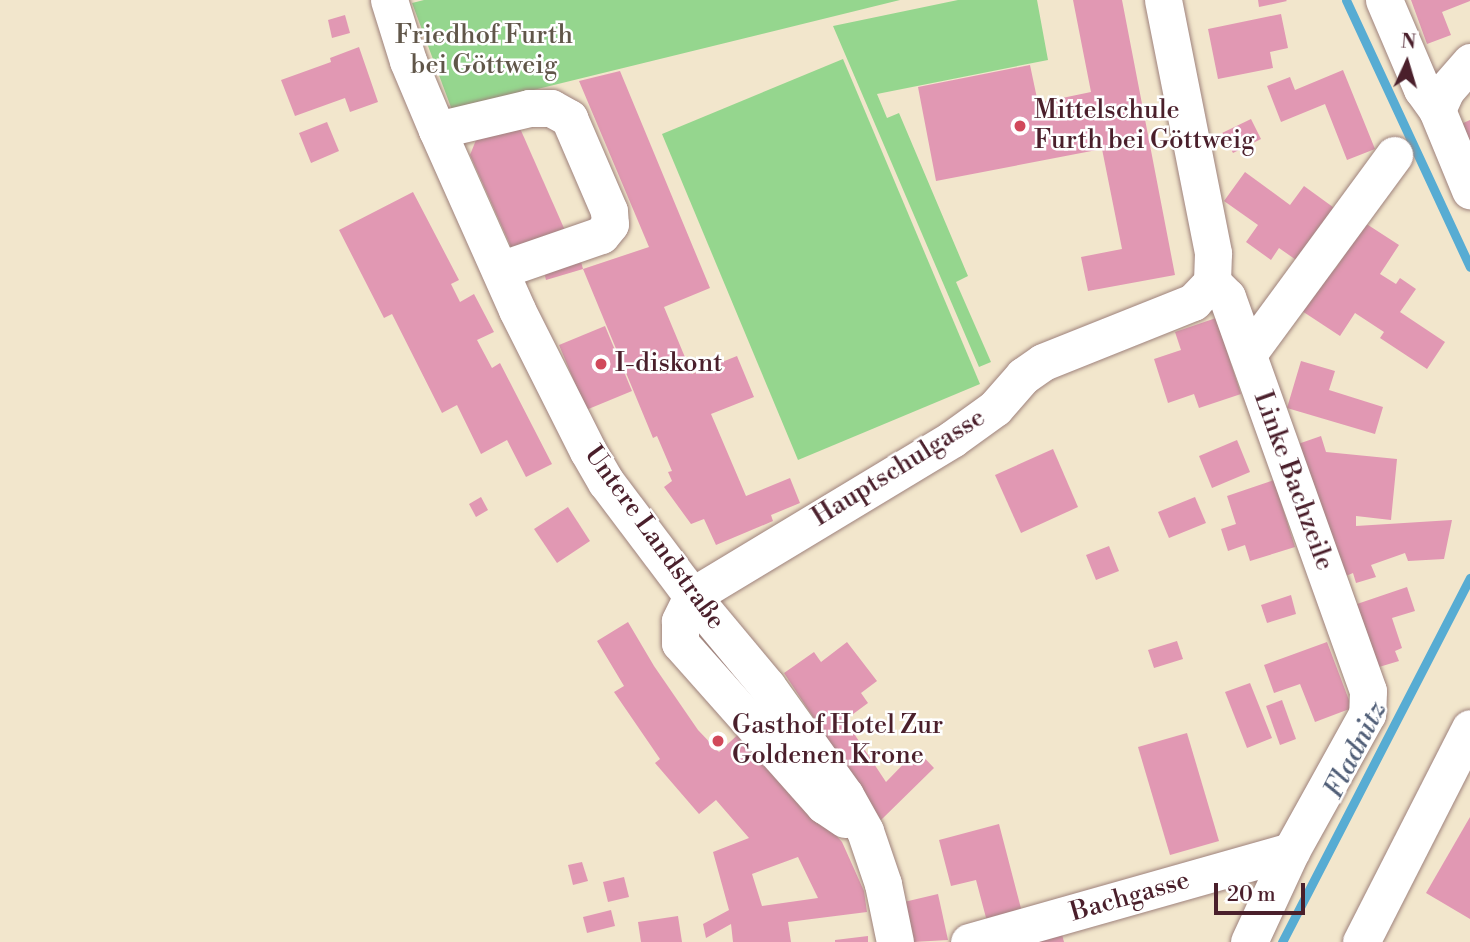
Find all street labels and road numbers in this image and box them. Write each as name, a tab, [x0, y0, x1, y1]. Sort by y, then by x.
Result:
street label: Linke Bachzeile	[1246, 387, 1340, 575]
street label: Hauptschulgasse	[807, 402, 991, 534]
street label: Untere Landstraße	[577, 440, 731, 636]
street label: Bachgasse	[1067, 865, 1193, 929]

